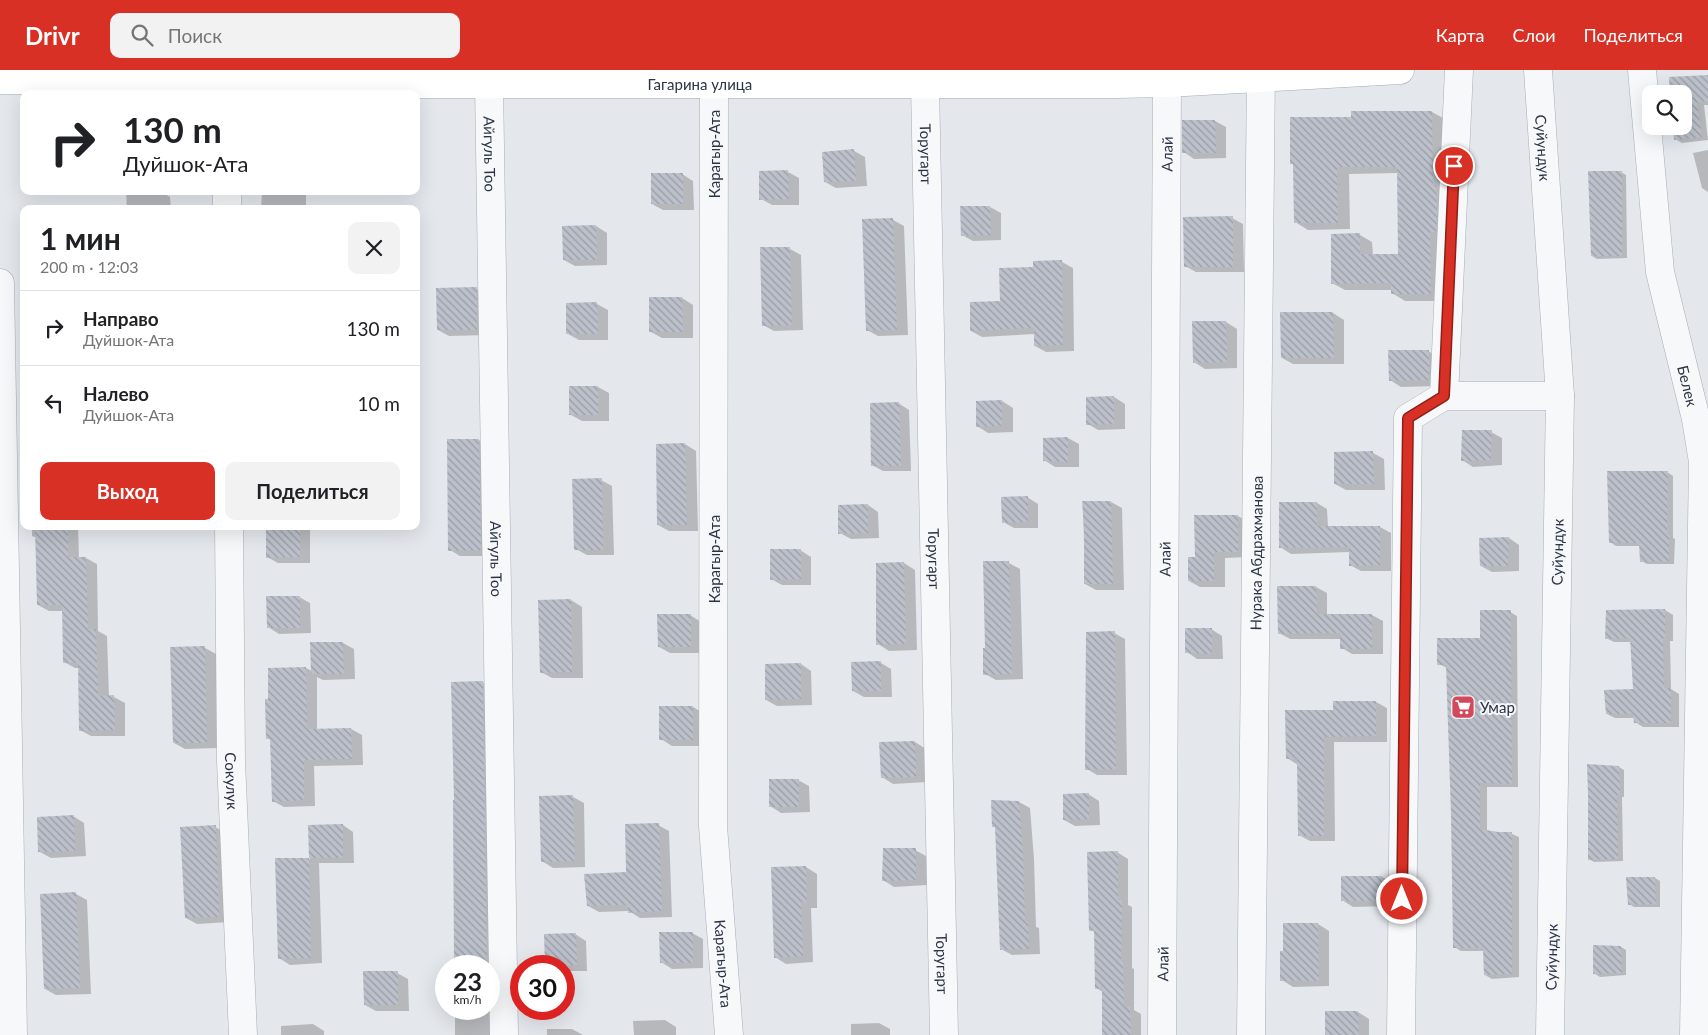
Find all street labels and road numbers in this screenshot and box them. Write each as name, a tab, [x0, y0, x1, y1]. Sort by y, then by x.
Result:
street label: Гагарина улица	[648, 75, 752, 93]
street label: Карагыр-Ата	[705, 110, 723, 198]
street label: Суйундук	[1532, 114, 1554, 182]
street label: Айгуль Тоо	[481, 116, 500, 192]
street label: Торугарт	[917, 123, 936, 185]
street label: Алай	[1158, 136, 1176, 172]
street label: Белек	[1674, 363, 1702, 408]
street label: Нурака Абдрахманова	[1246, 475, 1266, 631]
street label: Карагыр-Ата	[705, 515, 723, 603]
street label: Суйундук	[1547, 518, 1567, 586]
street label: Айгуль Тоо	[487, 521, 506, 597]
street label: Торугарт	[925, 528, 944, 590]
street label: Алай	[1155, 541, 1174, 577]
street label: Сокулук	[222, 752, 242, 810]
street label: Карагыр-Ата	[711, 919, 736, 1008]
street label: Суйундук	[1541, 923, 1561, 991]
street label: Торугарт	[933, 933, 952, 995]
street label: Алай	[1153, 946, 1171, 982]

